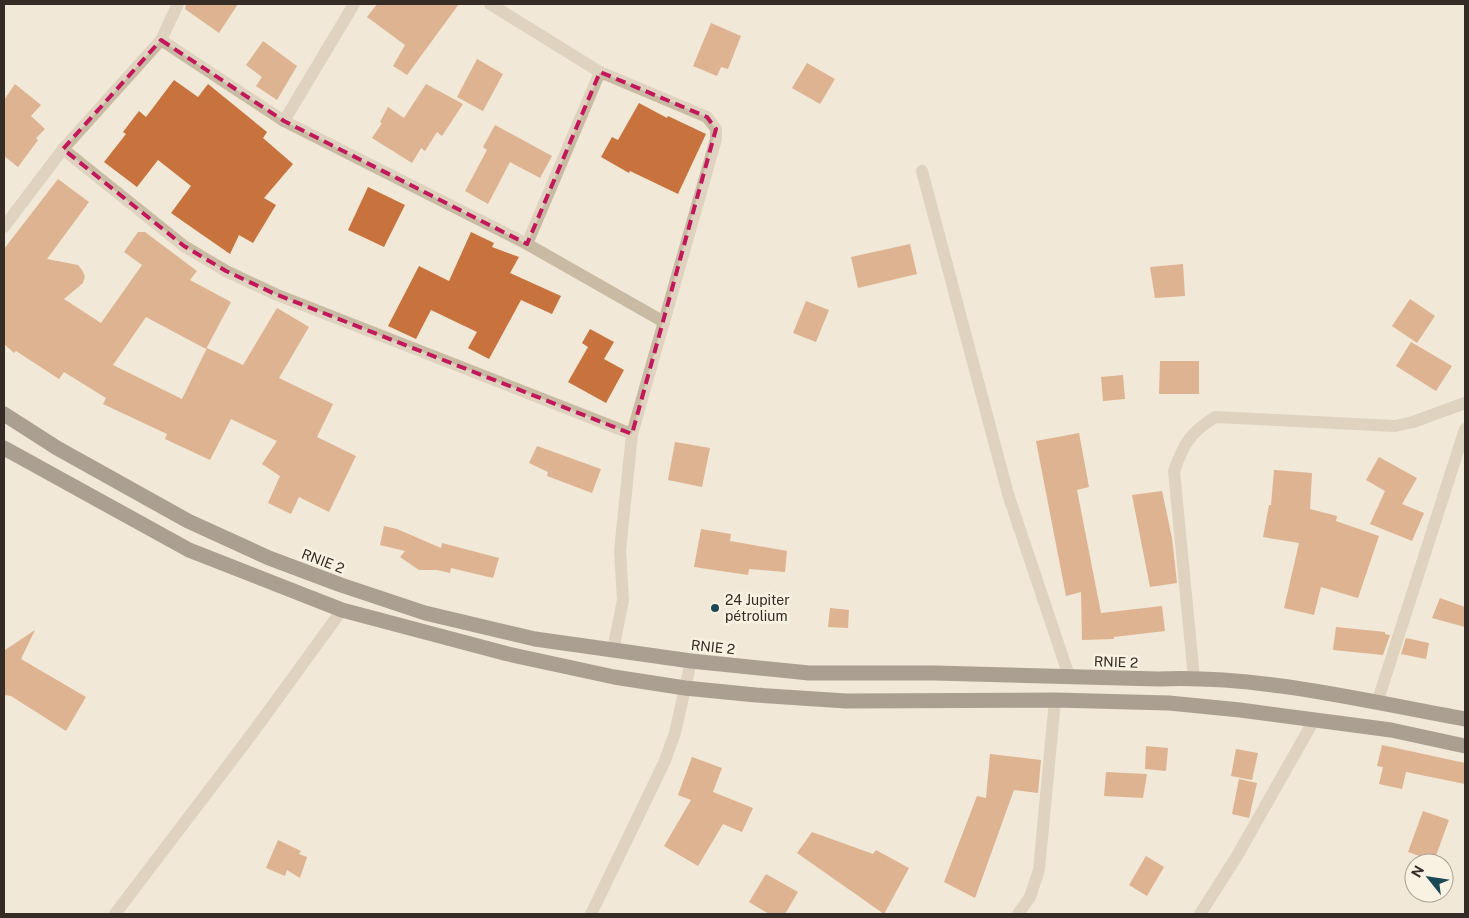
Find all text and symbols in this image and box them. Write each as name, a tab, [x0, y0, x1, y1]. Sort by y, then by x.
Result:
street label: RNIE 2	[299, 546, 347, 576]
place label: 24 Jupiter pétrolium	[725, 592, 790, 624]
marker: 24 Jupiter pétrolium	[709, 602, 721, 614]
street label: RNIE 2	[690, 637, 736, 657]
street label: RNIE 2	[1094, 653, 1138, 671]
north arrow	[1404, 853, 1454, 903]
text: N	[1408, 863, 1427, 880]

